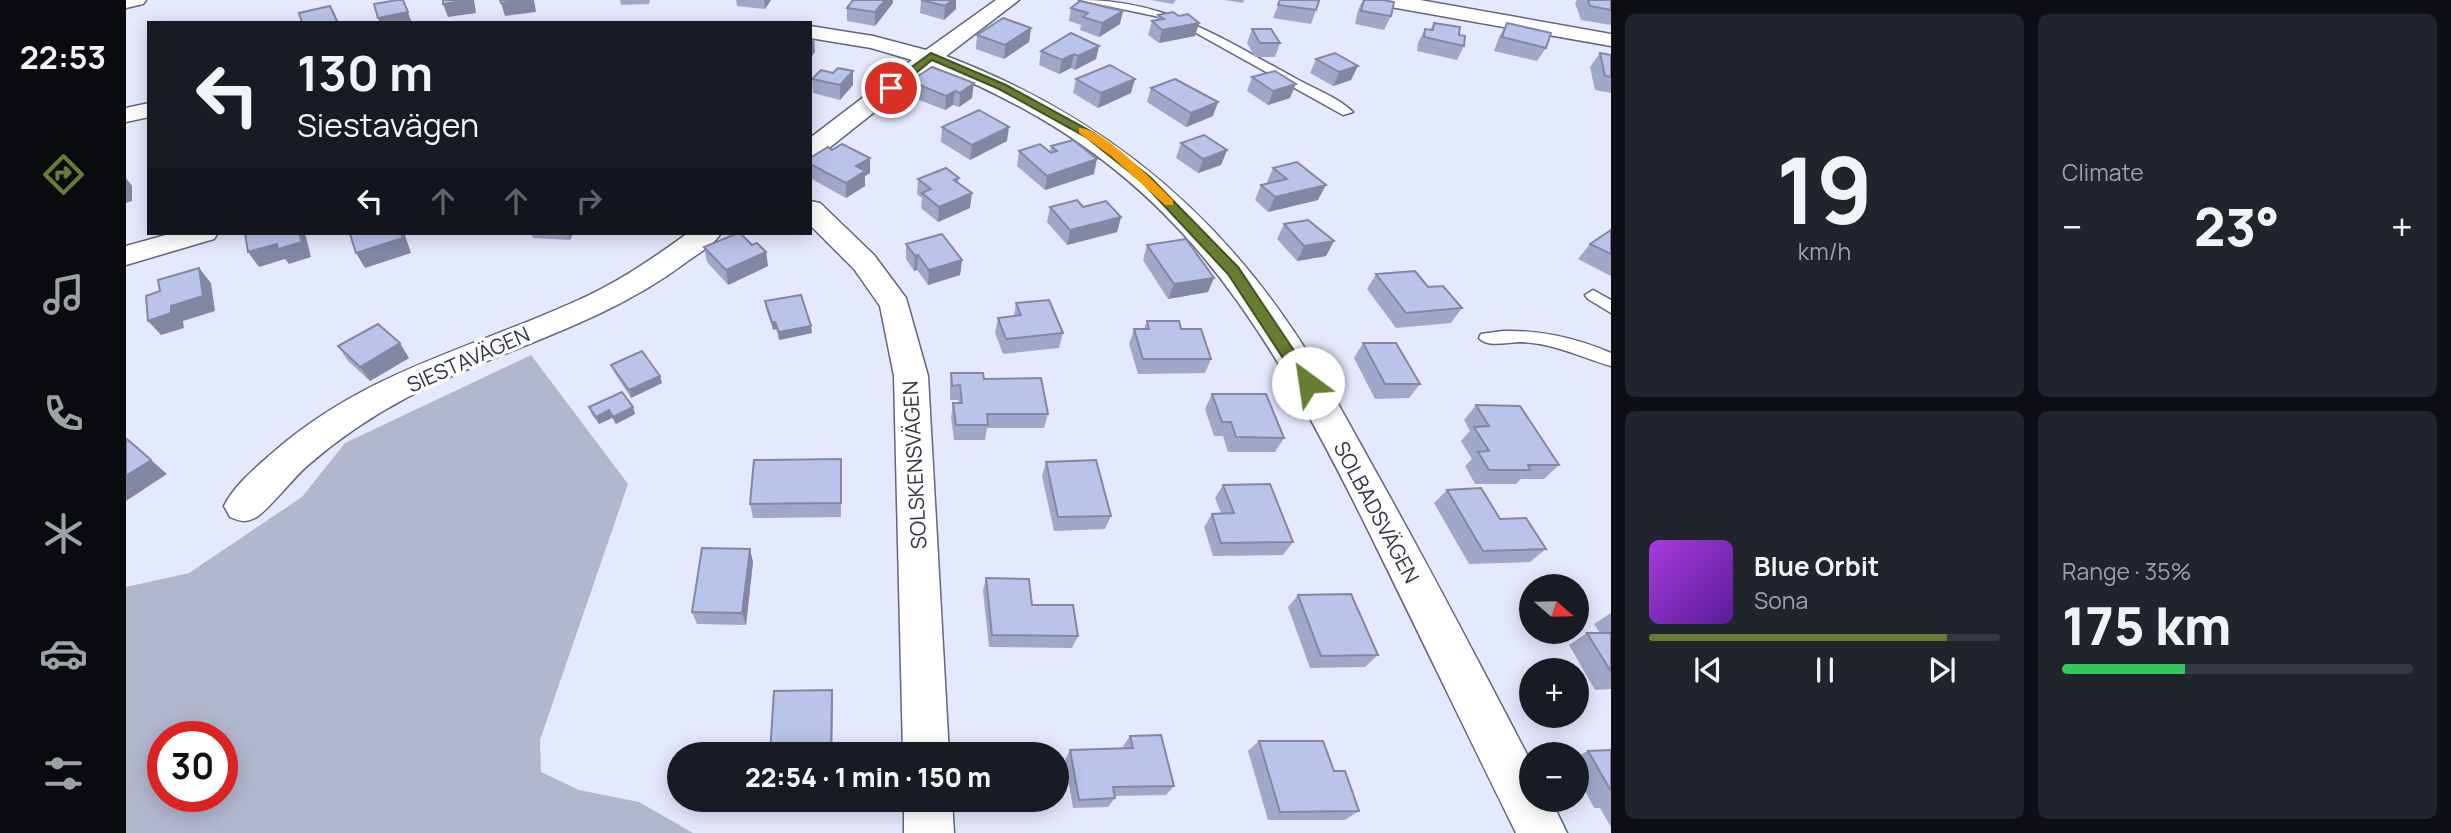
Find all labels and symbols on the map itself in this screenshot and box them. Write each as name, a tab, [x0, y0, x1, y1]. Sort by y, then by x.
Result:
pin	[861, 58, 921, 118]
street label: SIESTAVÄGEN	[402, 319, 534, 399]
position arrow	[1271, 346, 1345, 420]
street label: SOLSKENSVÄGEN	[896, 380, 932, 550]
street label: SOLBADSVÄGEN	[1328, 436, 1426, 588]
north arrow	[1519, 574, 1589, 644]
speed limit sign: 30	[147, 721, 238, 812]

